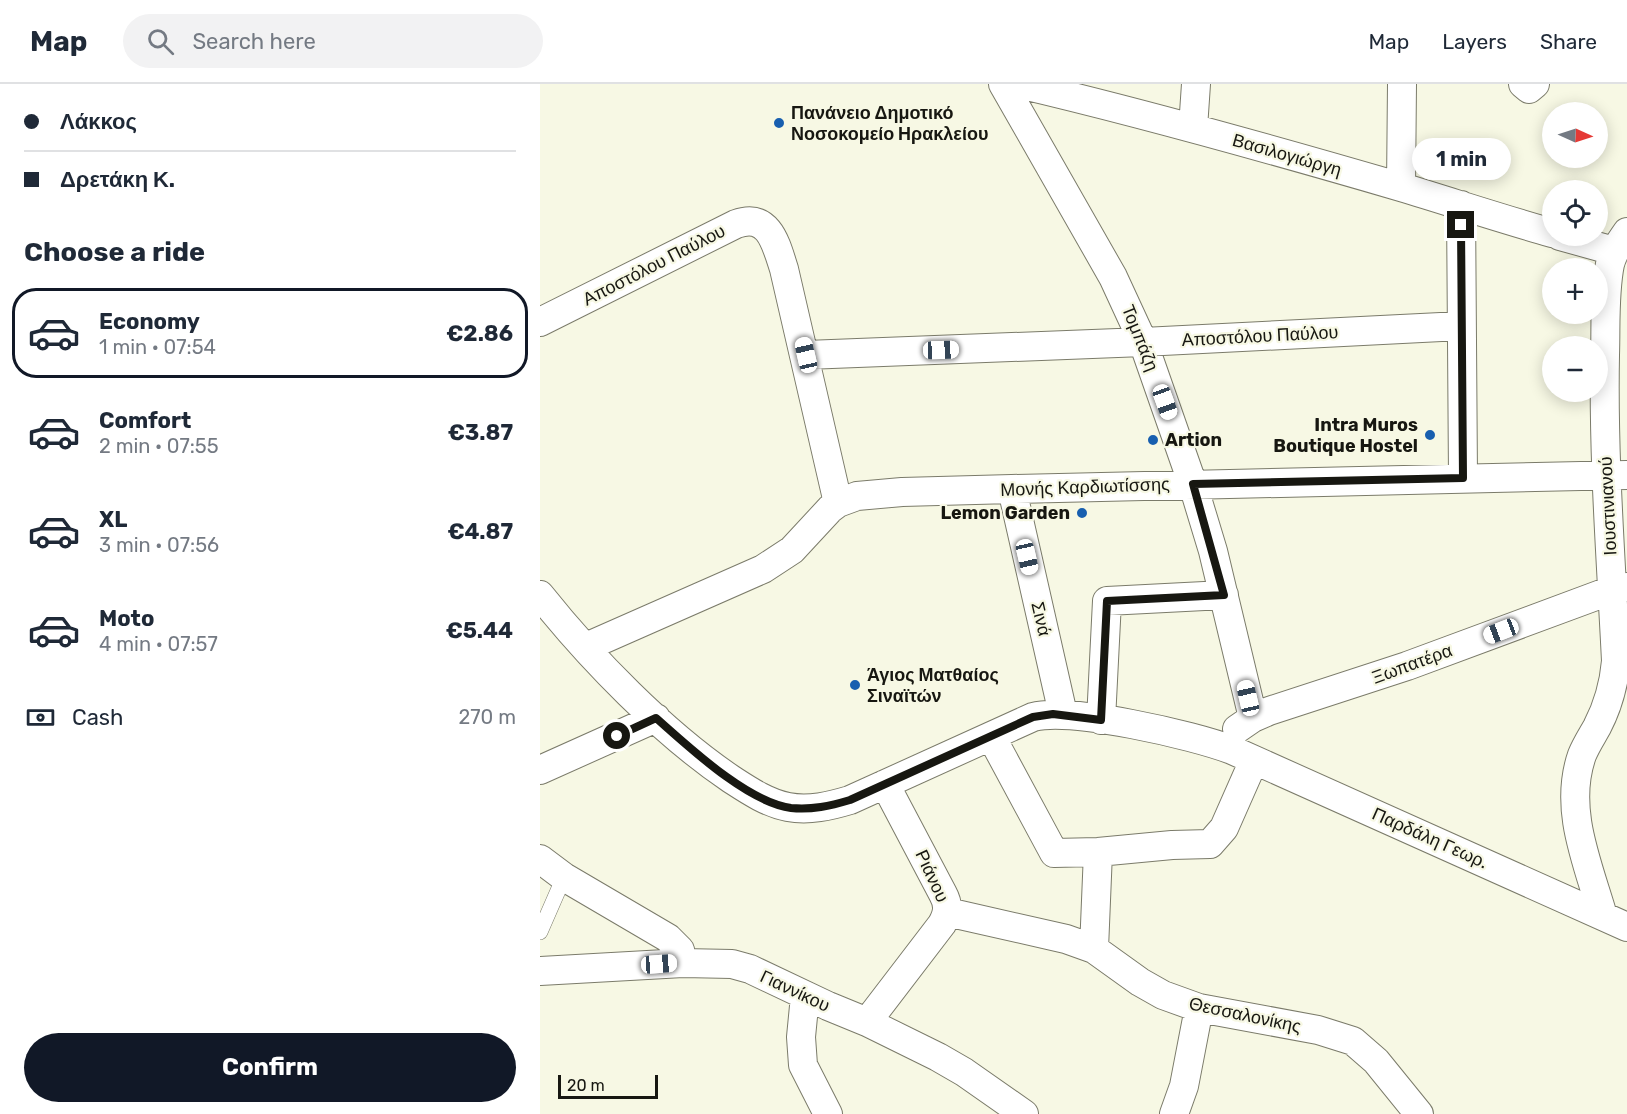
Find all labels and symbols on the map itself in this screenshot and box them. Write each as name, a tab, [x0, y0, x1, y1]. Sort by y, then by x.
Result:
place label: Πανάνειο Δημοτικό Νοσοκομείο Ηρακλείου	[791, 102, 988, 145]
north arrow	[1542, 102, 1608, 168]
marker: Πανάνειο Δημοτικό Νοσοκομείο Ηρακλείου	[772, 116, 786, 130]
street label: Βασιλογιώργη	[1230, 129, 1344, 181]
callout: 1 min	[1412, 138, 1510, 180]
route end	[1447, 211, 1474, 238]
street label: Αποστόλου Παύλου	[579, 220, 729, 310]
street label: Τομπάζη	[1117, 302, 1163, 374]
street label: Αποστόλου Παύλου	[1181, 321, 1339, 351]
car	[793, 335, 819, 375]
car	[923, 340, 959, 360]
car	[1150, 382, 1180, 422]
place label: Intra Muros Boutique Hostel	[1273, 414, 1418, 457]
marker: Intra Muros Boutique Hostel	[1423, 428, 1437, 442]
place label: Artion	[1165, 429, 1222, 451]
marker: Artion	[1146, 433, 1160, 447]
street label: Ιουστινιανού	[1594, 456, 1622, 556]
street label: Μονής Καρδιωτίσσης	[1000, 473, 1170, 501]
place label: Lemon Garden	[940, 502, 1070, 524]
marker: Lemon Garden	[1075, 506, 1089, 520]
car	[1014, 537, 1040, 577]
street label: Σινά	[1026, 600, 1056, 638]
car	[1481, 616, 1521, 646]
street label: Ξωπατέρα	[1369, 639, 1455, 689]
place label: Άγιος Ματθαίος Σιναϊτών	[867, 664, 999, 707]
marker: Άγιος Ματθαίος Σιναϊτών	[848, 678, 862, 692]
car	[1235, 678, 1261, 718]
route start	[603, 722, 630, 749]
street label: Παρδάλη Γεωρ.	[1369, 803, 1491, 873]
street label: Ριάνου	[910, 846, 954, 906]
car	[640, 954, 678, 974]
street label: Γιαννίκου	[757, 965, 833, 1017]
street label: Θεσσαλονίκης	[1187, 992, 1303, 1038]
scale bar	[558, 1072, 658, 1100]

